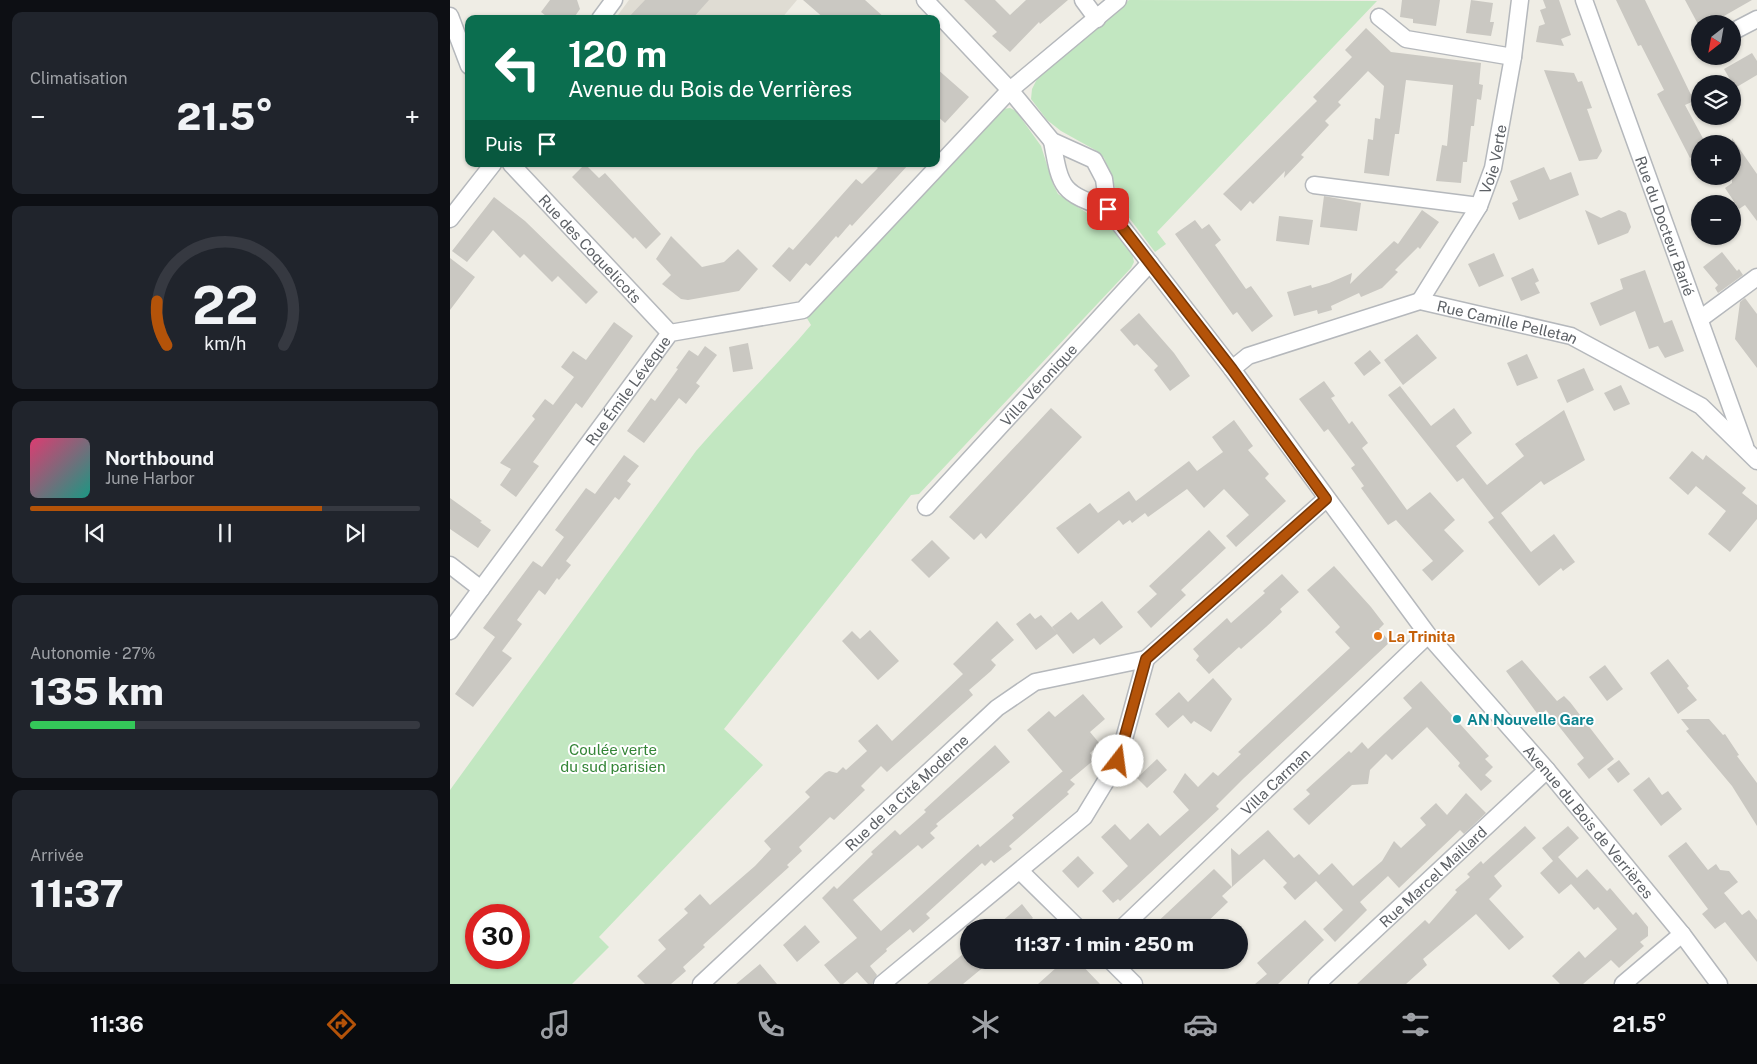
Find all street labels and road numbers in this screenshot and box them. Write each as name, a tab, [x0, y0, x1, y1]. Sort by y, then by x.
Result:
street label: Voie Verte	[1476, 123, 1509, 196]
street label: Rue du Docteur Barié	[1632, 153, 1699, 298]
street label: Rue des Coquelicots	[536, 191, 645, 306]
street label: Rue Camille Pelletan	[1435, 297, 1581, 347]
street label: Rue Émile Lévêque	[582, 332, 674, 449]
street label: Villa Véronique	[996, 340, 1080, 429]
street label: Rue de la Cité Moderne	[841, 731, 972, 854]
street label: Avenue du Bois de Verrières	[1520, 741, 1657, 901]
street label: Villa Carman	[1237, 744, 1313, 818]
street label: Rue Marcel Maillard	[1376, 822, 1490, 930]

